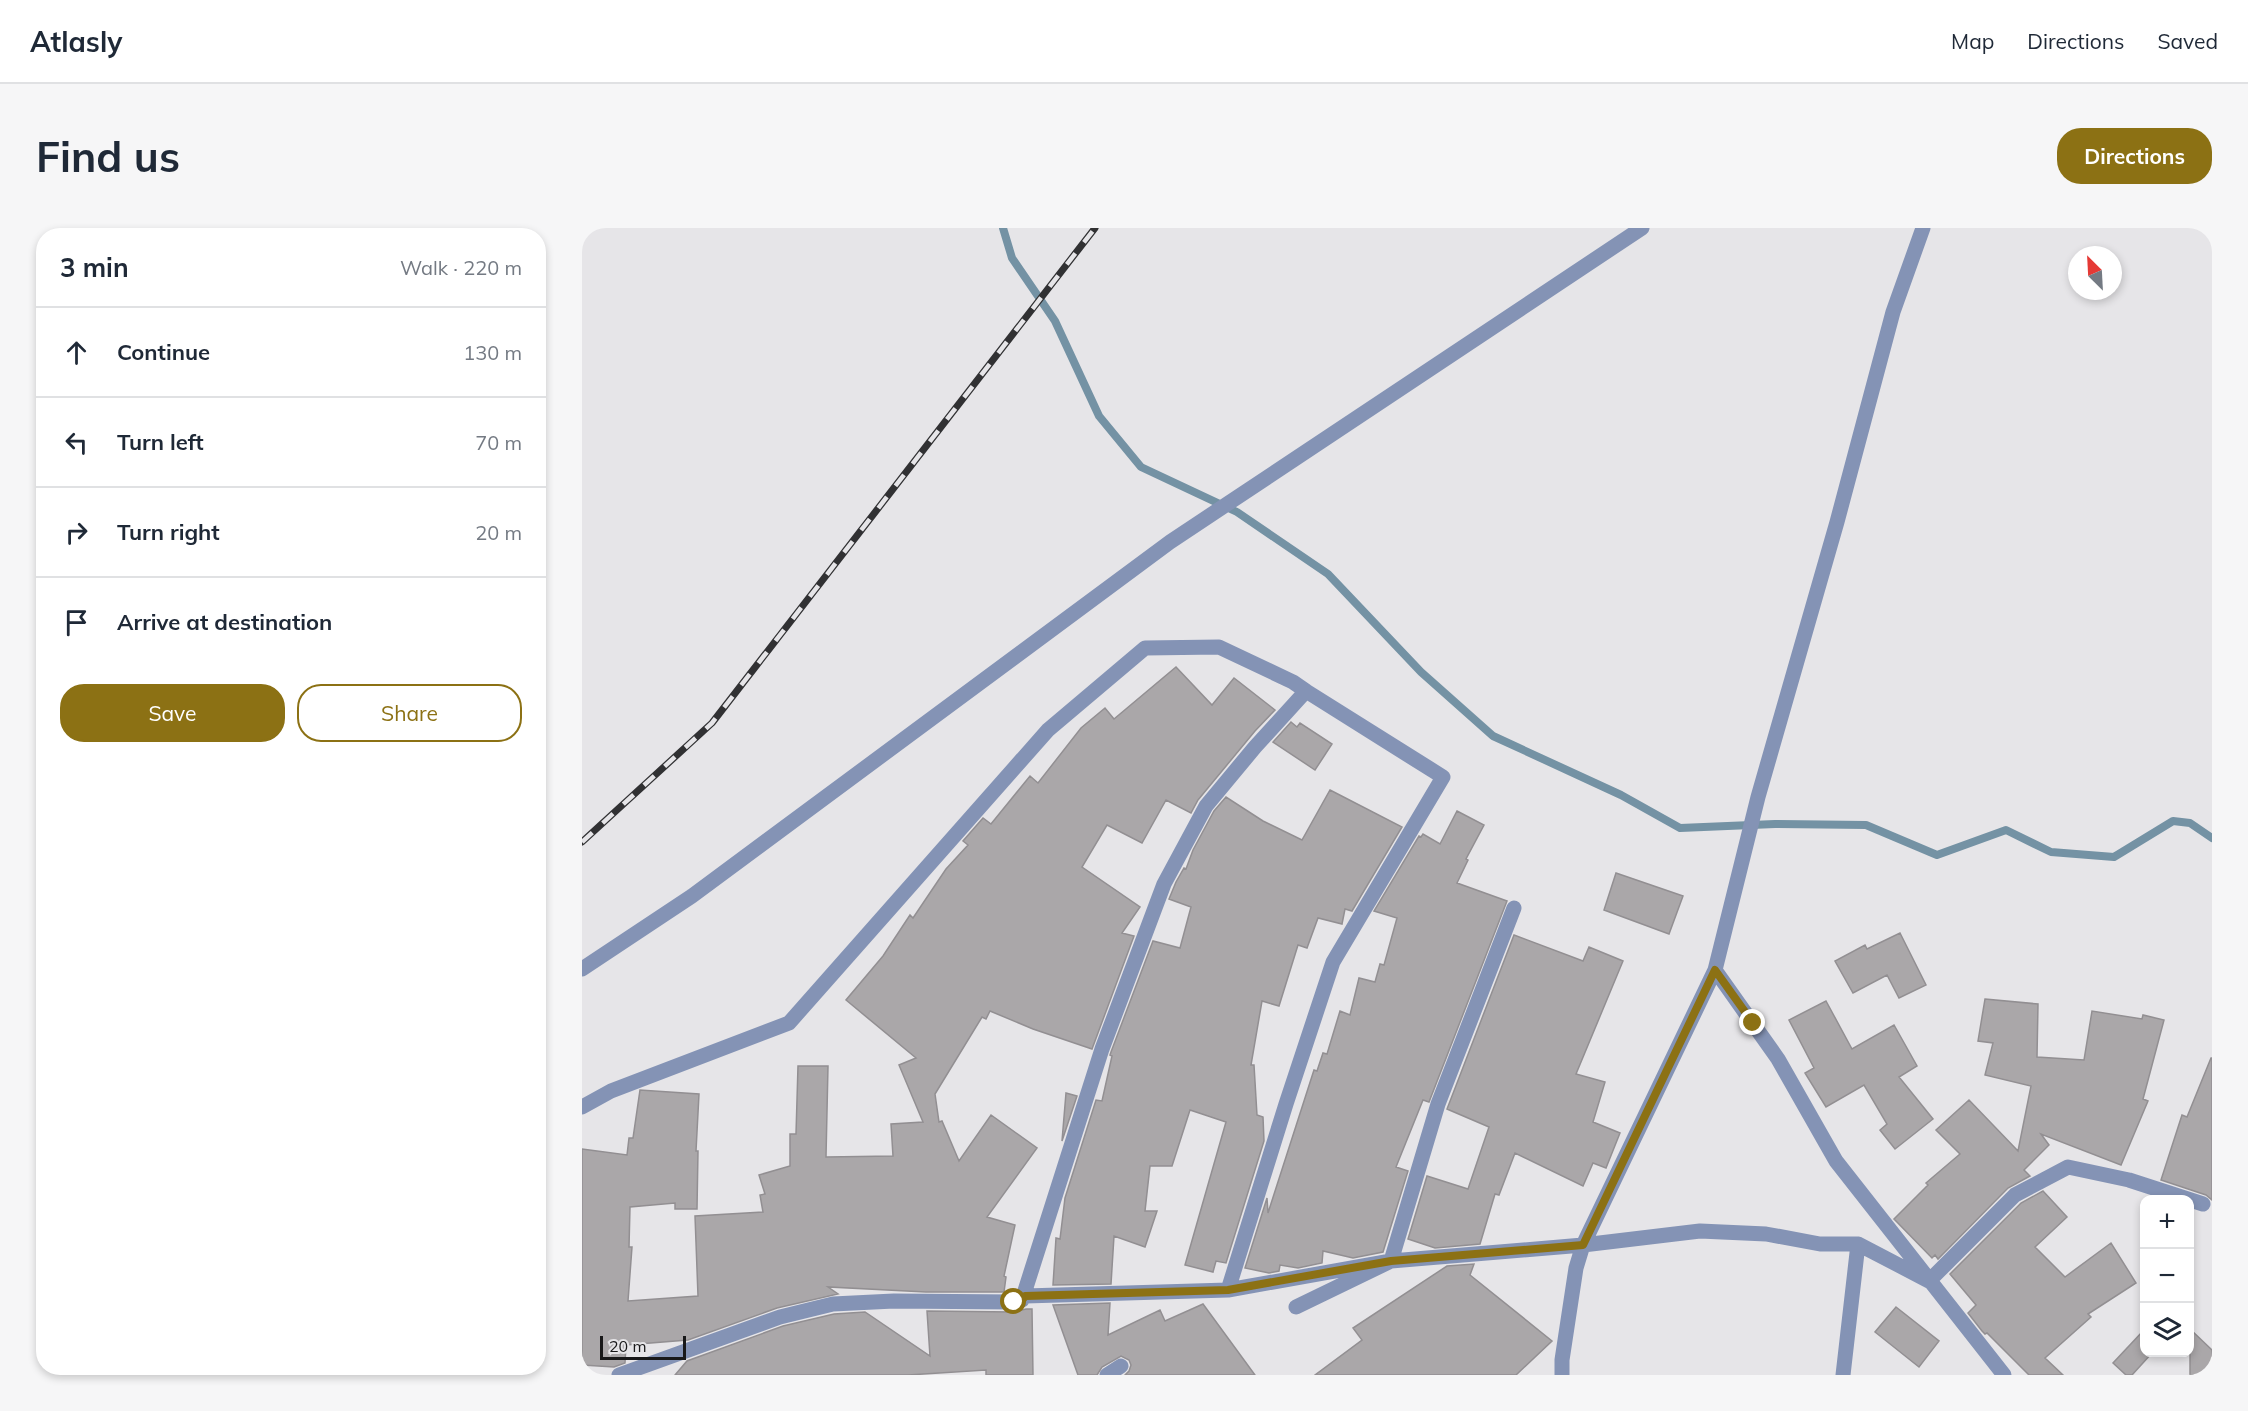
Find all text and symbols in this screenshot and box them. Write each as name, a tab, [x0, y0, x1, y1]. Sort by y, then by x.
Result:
text: Atlasly	[30, 24, 122, 59]
text: Map	[1951, 28, 1994, 54]
text: Directions	[2027, 28, 2124, 54]
text: Saved	[2157, 28, 2218, 54]
button: Directions	[2057, 128, 2212, 184]
text: Find us	[36, 130, 180, 183]
north arrow	[2068, 246, 2122, 300]
text: 3 min	[60, 251, 129, 284]
text: Walk · 220 m	[400, 255, 522, 280]
icon: ahead	[60, 336, 93, 369]
text: Continue	[117, 338, 210, 366]
text: 130 m	[463, 340, 522, 365]
icon: left	[60, 426, 93, 459]
text: Turn left	[117, 428, 204, 456]
text: 70 m	[475, 430, 522, 455]
icon: right	[60, 516, 93, 549]
text: Turn right	[117, 518, 220, 546]
text: 20 m	[475, 520, 522, 545]
icon: arrive	[60, 606, 93, 639]
text: Arrive at destination	[117, 608, 332, 636]
button: Save	[60, 684, 285, 742]
button: Share	[297, 684, 522, 742]
route end	[1739, 1009, 1765, 1035]
map controls	[2140, 1195, 2194, 1357]
button: +	[2140, 1195, 2194, 1249]
button: −	[2140, 1249, 2194, 1303]
route start	[1000, 1288, 1026, 1314]
button: layers	[2140, 1303, 2194, 1357]
scale bar	[600, 1333, 686, 1360]
text: 20 m	[609, 1336, 646, 1356]

